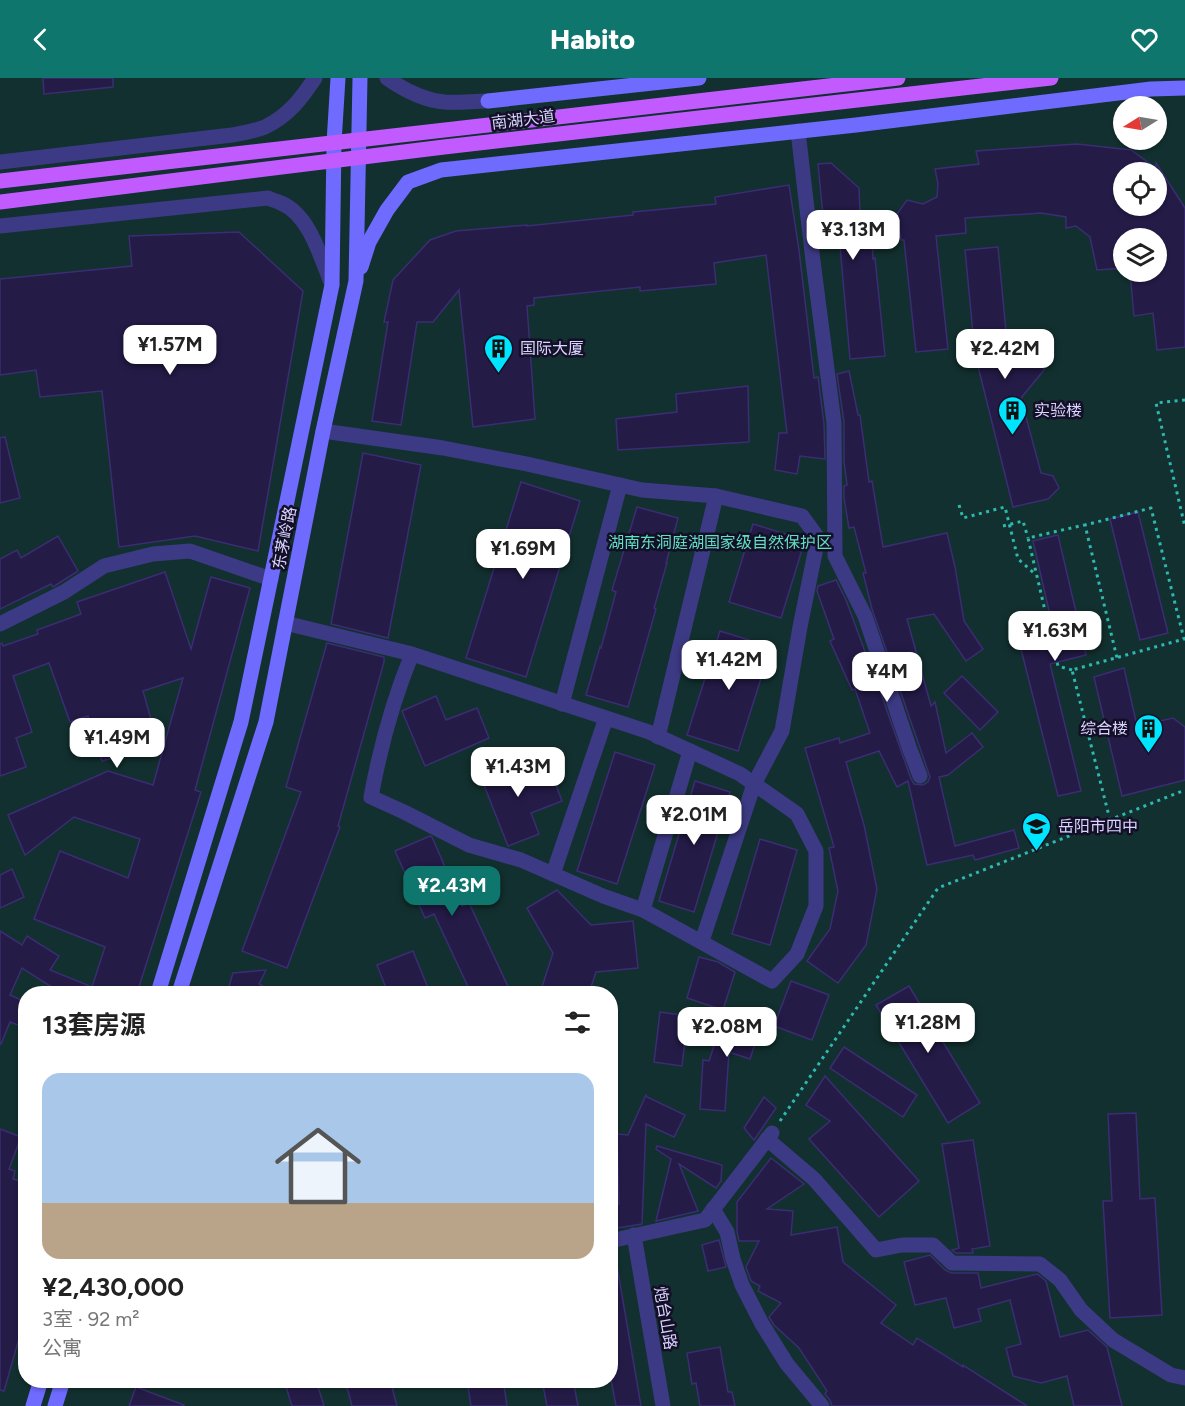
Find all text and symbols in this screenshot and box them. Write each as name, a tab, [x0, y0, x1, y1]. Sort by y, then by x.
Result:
icon: back	[24, 23, 57, 56]
text: Habito	[550, 23, 635, 56]
icon: heart	[1128, 23, 1161, 56]
north arrow	[1113, 96, 1167, 150]
map controls	[1113, 96, 1167, 282]
street label: 南湖大道	[490, 106, 556, 133]
button: locate	[1113, 162, 1167, 216]
pin: ¥3.13M	[804, 210, 902, 261]
text: ¥3.13M	[821, 217, 885, 241]
button: layers	[1113, 228, 1167, 282]
pin: ¥1.57M	[121, 325, 219, 376]
pin: ¥2.42M	[956, 329, 1054, 380]
text: ¥1.57M	[137, 332, 203, 356]
building icon: 国际大厦	[483, 332, 515, 374]
text: ¥2.42M	[970, 336, 1040, 360]
place label: 国际大厦	[520, 339, 584, 358]
building icon: 实验楼	[997, 394, 1029, 436]
place label: 实验楼	[1034, 401, 1082, 420]
street label: 东茅岭路	[269, 505, 300, 571]
pin: ¥1.69M	[474, 529, 572, 580]
park label: 湖南东洞庭湖国家级自然保护区	[608, 533, 832, 552]
text: ¥1.69M	[490, 536, 556, 560]
pin: ¥1.63M	[1006, 611, 1104, 662]
text: ¥1.63M	[1022, 618, 1088, 642]
pin: ¥1.42M	[680, 640, 778, 691]
text: ¥1.42M	[696, 647, 762, 671]
pin: ¥4M	[858, 652, 916, 703]
text: ¥4M	[866, 659, 908, 683]
building icon: 综合楼	[1133, 712, 1165, 754]
pin: ¥1.49M	[68, 718, 166, 769]
place label: 综合楼	[1080, 719, 1128, 738]
text: ¥1.49M	[84, 725, 150, 749]
pin: ¥1.43M	[469, 747, 567, 798]
text: ¥1.43M	[485, 754, 551, 778]
pin: ¥2.01M	[645, 795, 743, 846]
text: ¥2.01M	[661, 802, 728, 826]
school or university icon: 岳阳市四中	[1021, 810, 1053, 852]
place label: 岳阳市四中	[1058, 817, 1138, 836]
pin: ¥2.43M	[403, 866, 501, 917]
text: ¥2.43M	[417, 873, 487, 897]
pin: ¥1.28M	[879, 1003, 977, 1054]
icon: filters	[561, 1006, 594, 1039]
pin: ¥2.08M	[678, 1007, 776, 1058]
text: 13套房源	[42, 1009, 145, 1041]
text: ¥1.28M	[895, 1010, 961, 1034]
text: ¥2.08M	[692, 1014, 762, 1038]
icon: home	[264, 1112, 372, 1220]
text: ¥2,430,000	[42, 1271, 184, 1303]
street label: 炮台山路	[651, 1285, 680, 1351]
text: 3室 · 92 m²	[42, 1307, 140, 1331]
text: 公寓	[42, 1336, 82, 1360]

